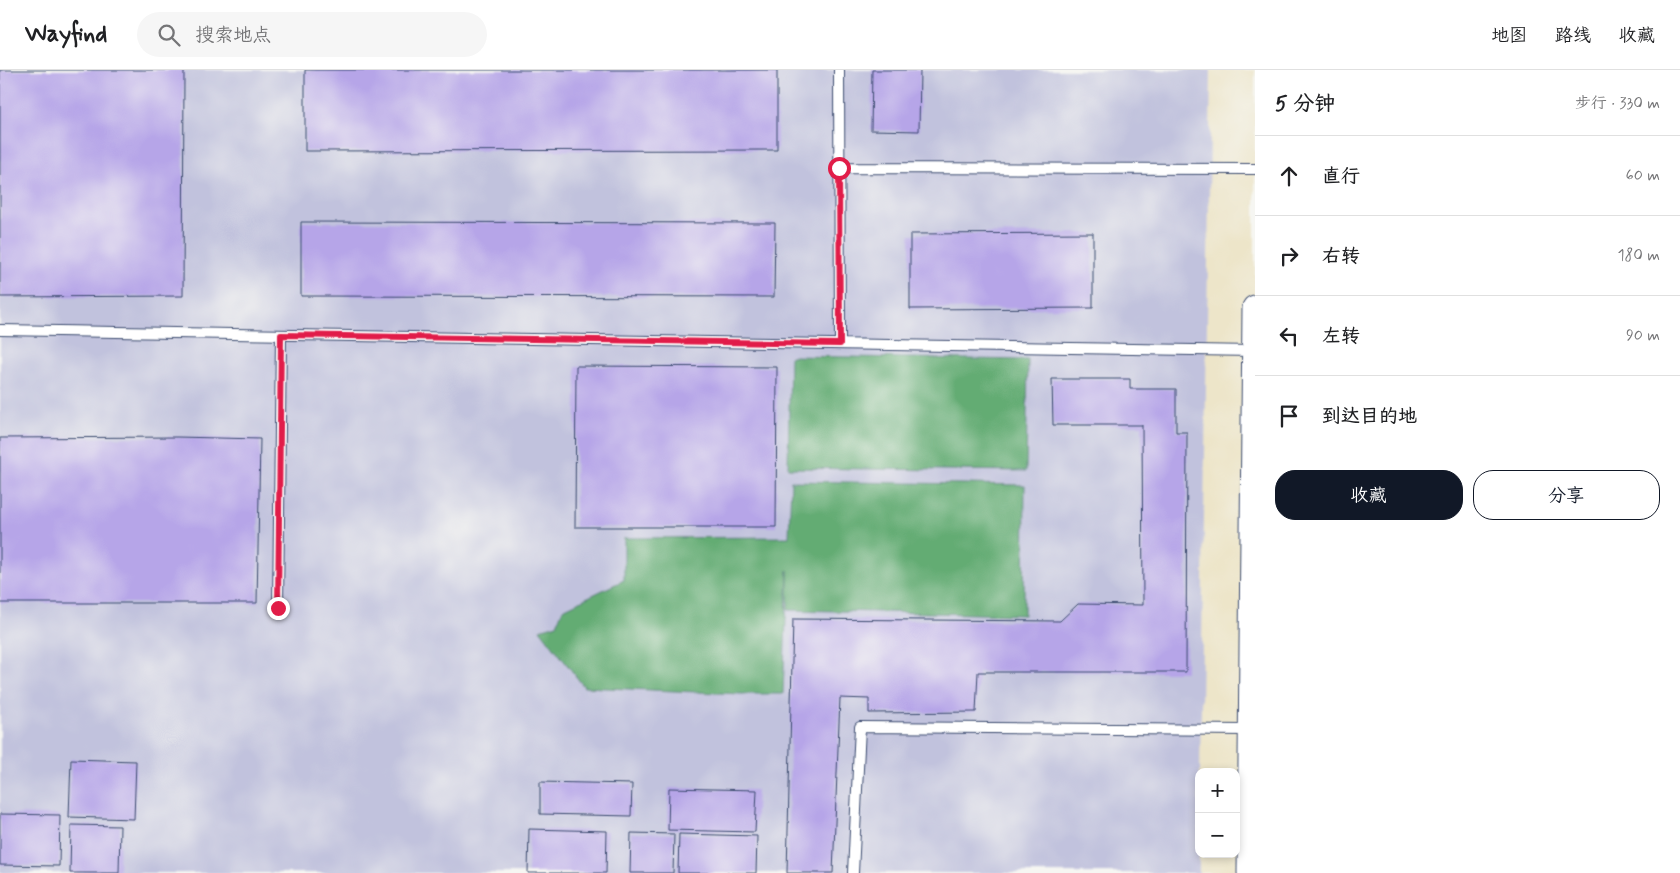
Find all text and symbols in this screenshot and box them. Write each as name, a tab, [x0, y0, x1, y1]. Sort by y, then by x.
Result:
search box	[137, 12, 487, 57]
text: Wayfind	[25, 19, 107, 50]
icon: search	[155, 21, 183, 49]
text: 搜索地点	[195, 23, 271, 48]
text: 地图	[1491, 24, 1527, 48]
text: 路线	[1555, 24, 1591, 48]
text: 收藏	[1619, 24, 1655, 48]
text: 5 分钟	[1275, 90, 1335, 118]
text: 步行 · 330 m	[1575, 93, 1660, 114]
route start	[828, 157, 851, 180]
icon: ahead	[1275, 162, 1303, 190]
text: 直行	[1322, 164, 1360, 189]
text: 60 m	[1626, 165, 1660, 186]
icon: right	[1275, 242, 1303, 270]
text: 右转	[1322, 244, 1360, 269]
text: 180 m	[1617, 245, 1660, 266]
icon: left	[1275, 322, 1303, 350]
text: 左转	[1322, 324, 1360, 349]
text: 90 m	[1626, 325, 1660, 346]
icon: arrive	[1275, 402, 1303, 430]
text: 到达目的地	[1322, 404, 1417, 429]
button: 收藏	[1275, 470, 1463, 520]
button: 分享	[1473, 470, 1660, 520]
route end	[267, 597, 290, 620]
map controls	[1195, 768, 1240, 858]
button: +	[1195, 768, 1240, 813]
button: −	[1195, 813, 1240, 858]

